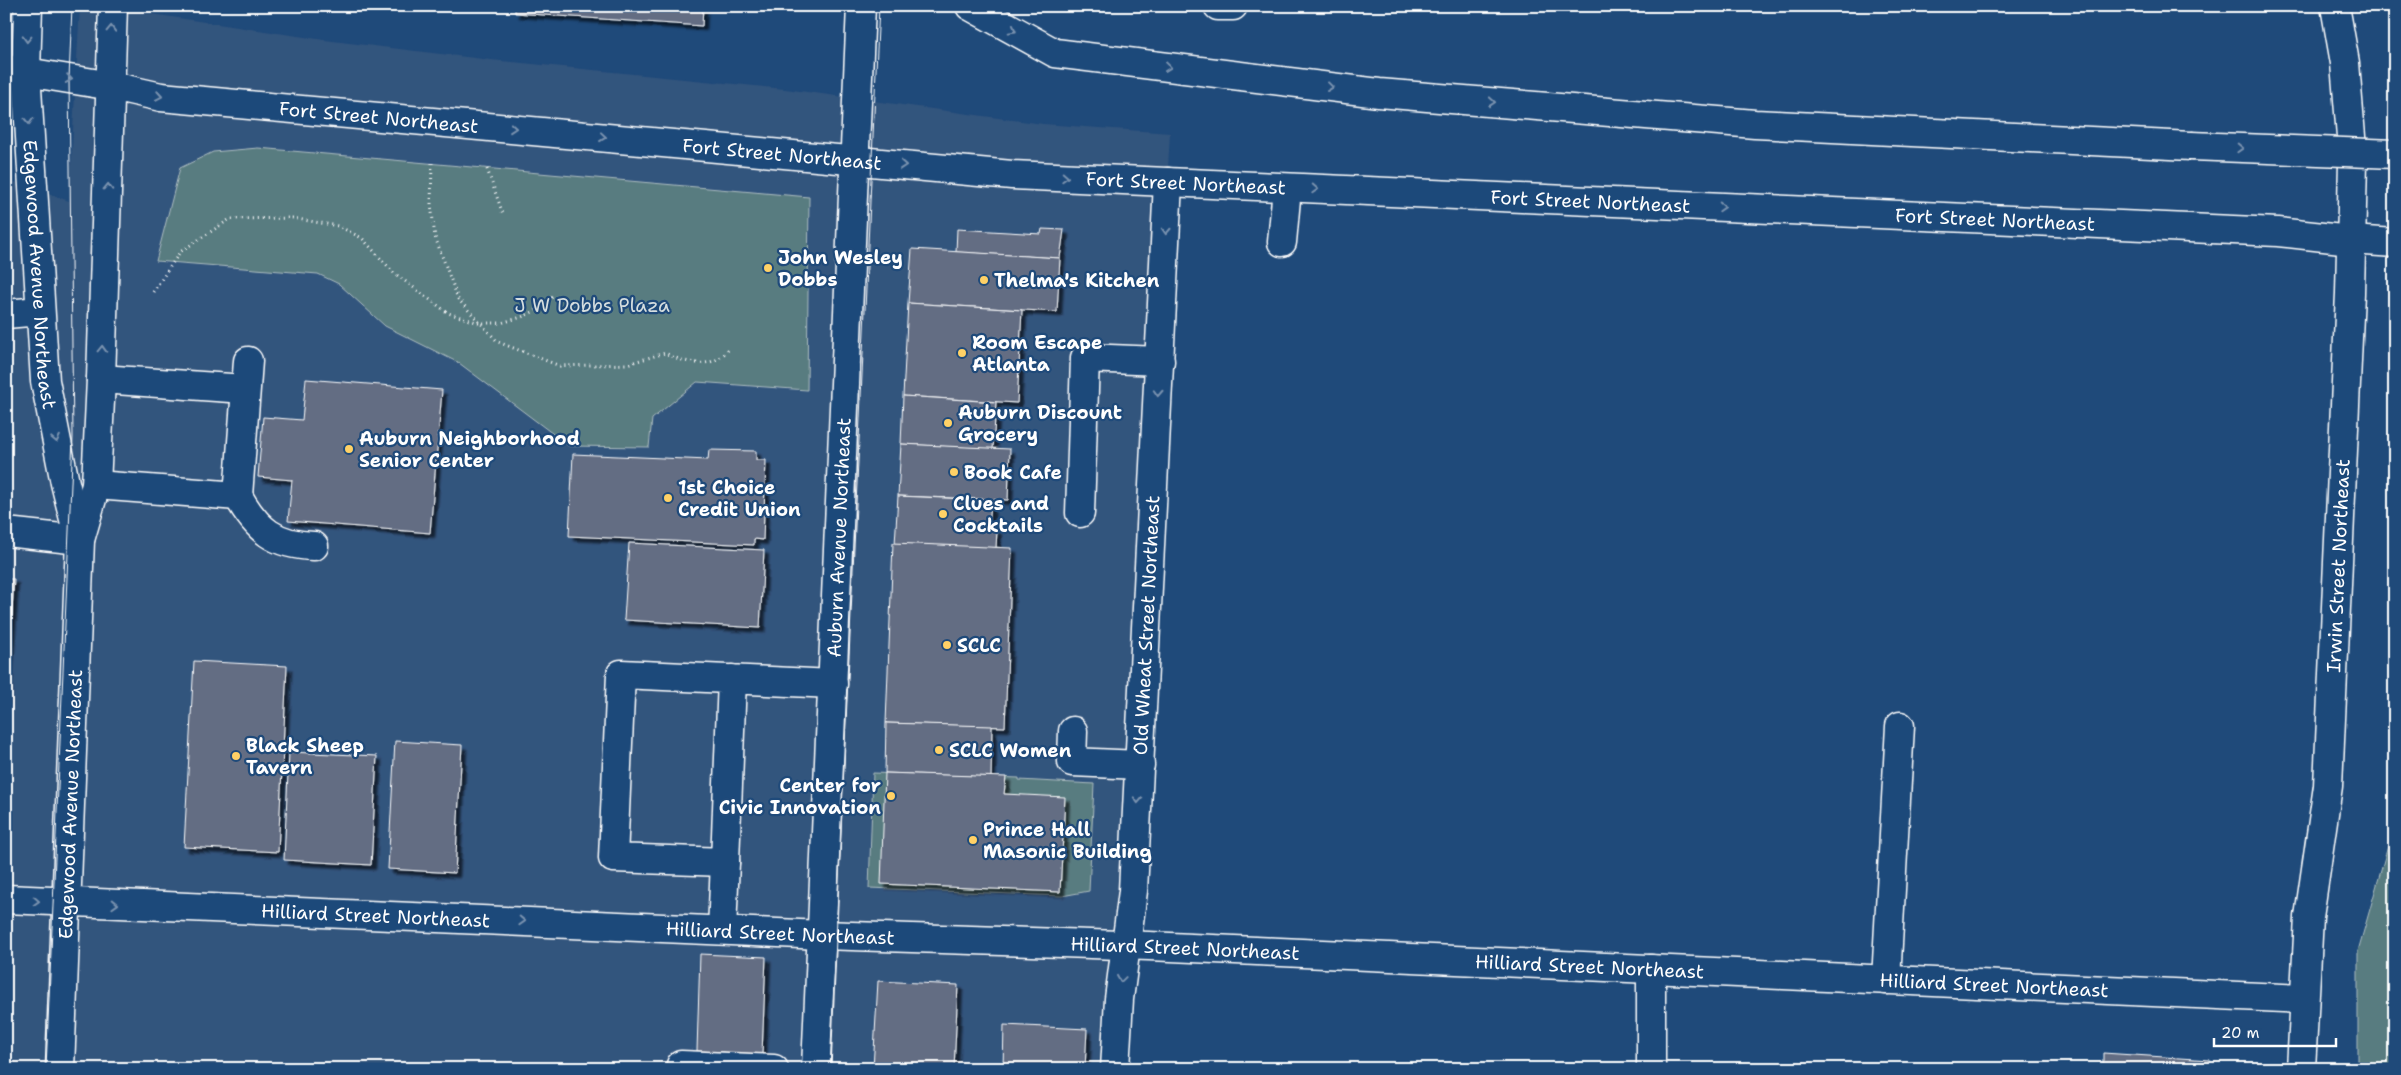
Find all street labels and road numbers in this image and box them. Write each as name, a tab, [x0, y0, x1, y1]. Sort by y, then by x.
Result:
street label: Fort Street Northeast	[278, 95, 480, 139]
street label: Fort Street Northeast	[681, 132, 883, 176]
street label: Edgewood Avenue Northeast	[18, 139, 63, 411]
street label: Fort Street Northeast	[1085, 166, 1286, 200]
street label: Fort Street Northeast	[1490, 184, 1691, 218]
street label: Fort Street Northeast	[1895, 202, 2096, 236]
street label: Auburn Avenue Northeast	[821, 417, 856, 658]
street label: Irwin Street Northeast	[2321, 458, 2355, 673]
street label: Old Wheat Street Northeast	[1127, 495, 1165, 756]
street label: Edgewood Avenue Northeast	[52, 669, 88, 940]
street label: Hilliard Street Northeast	[261, 898, 491, 933]
street label: Hilliard Street Northeast	[665, 916, 895, 950]
street label: Hilliard Street Northeast	[1070, 931, 1300, 965]
street label: Hilliard Street Northeast	[1474, 948, 1705, 984]
street label: Hilliard Street Northeast	[1879, 967, 2109, 1003]

